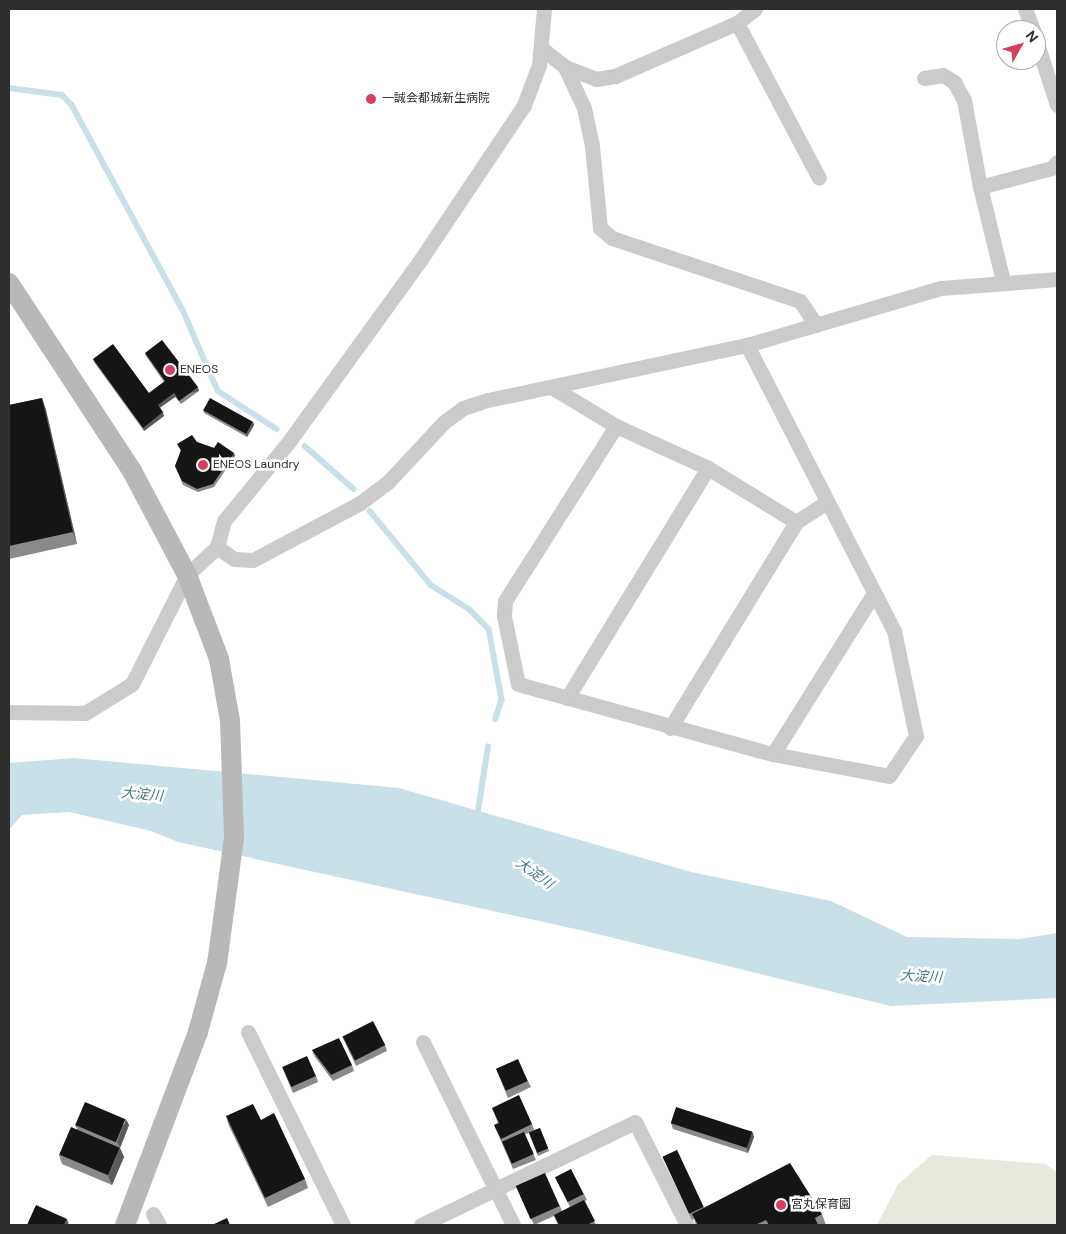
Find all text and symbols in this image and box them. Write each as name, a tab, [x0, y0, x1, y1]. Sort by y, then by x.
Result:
north arrow	[996, 20, 1046, 70]
text: N	[1022, 27, 1042, 46]
marker: 一誠会都城新生病院	[364, 92, 378, 106]
place label: 一誠会都城新生病院	[382, 92, 490, 106]
place label: ENEOS	[180, 363, 218, 377]
marker: ENEOS	[164, 364, 176, 376]
place label: ENEOS Laundry	[213, 458, 300, 472]
marker: ENEOS Laundry	[197, 459, 209, 471]
water label: 大淀川	[120, 784, 164, 804]
water label: 大淀川	[513, 854, 557, 892]
water label: 大淀川	[900, 967, 942, 985]
place label: 宮丸保育園	[791, 1198, 851, 1212]
marker: 宮丸保育園	[775, 1199, 787, 1211]

